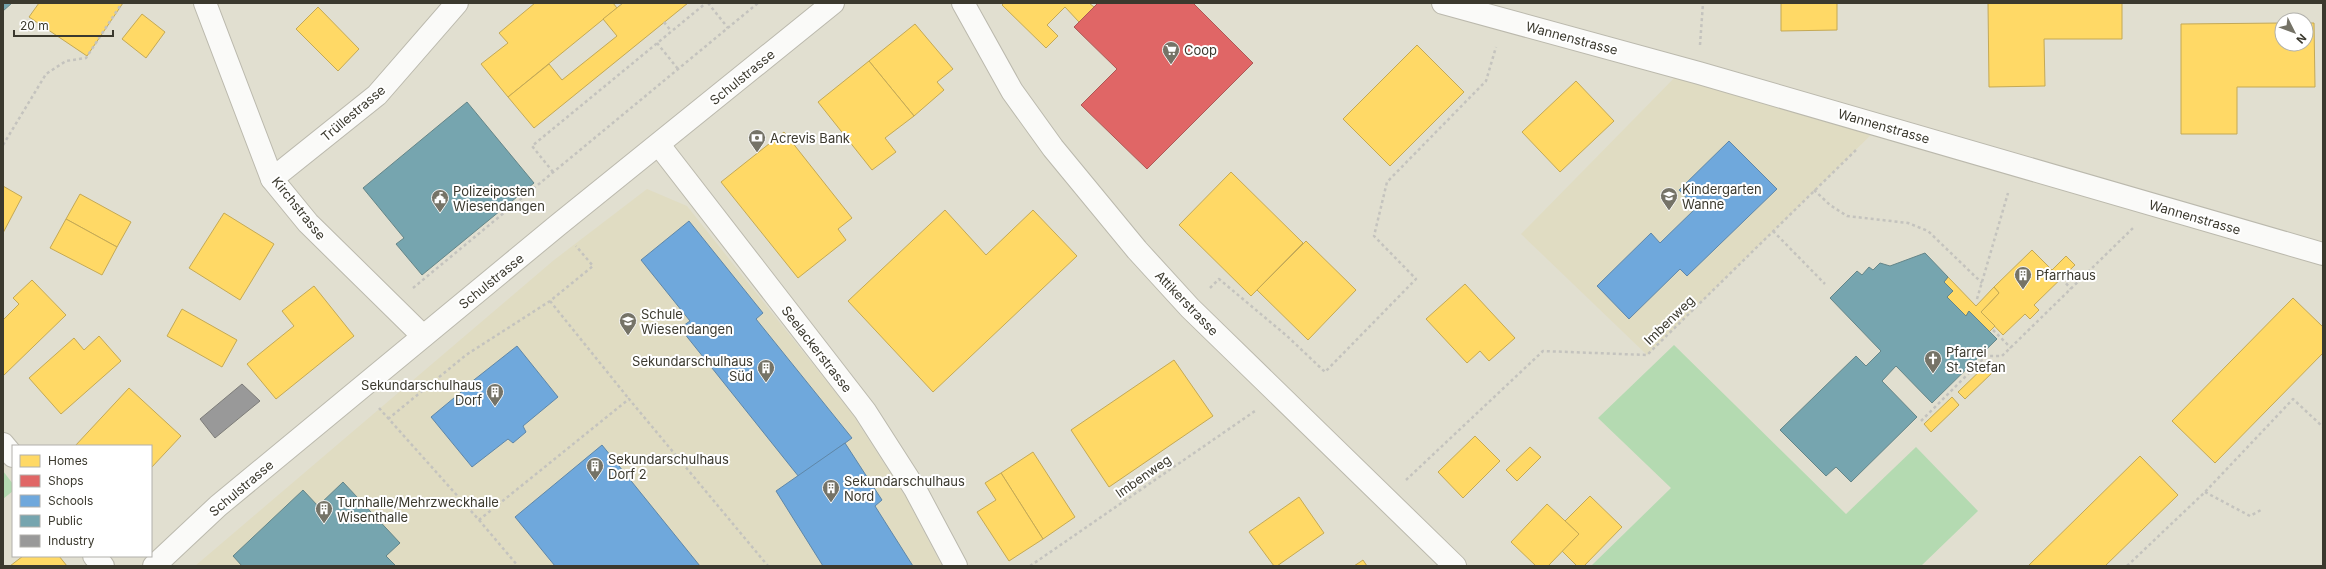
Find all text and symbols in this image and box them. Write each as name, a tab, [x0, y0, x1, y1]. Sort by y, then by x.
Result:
scale bar	[14, 12, 113, 38]
north arrow	[2274, 12, 2314, 52]
text: 20 m	[20, 18, 49, 33]
street label: Wannenstrasse	[1524, 18, 1620, 58]
text: N	[2293, 31, 2309, 46]
supermarket icon: Coop	[1161, 40, 1181, 65]
place label: Coop	[1184, 42, 1217, 58]
street label: Schulstrasse	[706, 46, 778, 108]
street label: Trüllestrasse	[318, 82, 388, 144]
street label: Wannenstrasse	[1836, 105, 1932, 147]
bank icon: Acrevis Bank	[747, 128, 767, 153]
place label: Acrevis Bank	[770, 130, 850, 146]
street label: Kirchstrasse	[269, 173, 329, 243]
place label: Kindergarten Wanne	[1682, 181, 1762, 212]
place label: Polizeiposten Wiesendangen	[453, 183, 545, 214]
school or university icon: Kindergarten Wanne	[1659, 186, 1679, 211]
public building icon: Polizeiposten Wiesendangen	[430, 188, 450, 213]
street label: Wannenstrasse	[2147, 196, 2243, 238]
street label: Schulstrasse	[455, 250, 527, 312]
building icon: Pfarrhaus	[2013, 265, 2033, 290]
street label: Attikerstrasse	[1152, 267, 1222, 339]
place label: Pfarrhaus	[2036, 267, 2096, 283]
street label: Imbenweg	[1640, 292, 1698, 348]
street label: Seelackerstrasse	[778, 303, 856, 395]
place label: Schule Wiesendangen	[641, 306, 733, 337]
school or university icon: Schule Wiesendangen	[618, 311, 638, 336]
place label: Pfarrei St. Stefan	[1946, 344, 2006, 375]
church icon: Pfarrei St. Stefan	[1923, 349, 1943, 374]
place label: Sekundarschulhaus Süd	[632, 353, 753, 384]
building icon: Sekundarschulhaus Süd	[756, 358, 776, 383]
place label: Sekundarschulhaus Dorf	[361, 377, 482, 408]
building icon: Sekundarschulhaus Dorf	[485, 382, 505, 407]
legend	[12, 445, 152, 557]
place label: Sekundarschulhaus Dorf 2	[608, 451, 729, 482]
street label: Imbenweg	[1112, 451, 1174, 501]
text: Homes	[48, 453, 88, 468]
building icon: Sekundarschulhaus Dorf 2	[585, 456, 605, 481]
street label: Schulstrasse	[206, 457, 276, 519]
text: Shops	[48, 473, 84, 488]
place label: Sekundarschulhaus Nord	[844, 473, 965, 504]
building icon: Sekundarschulhaus Nord	[821, 478, 841, 503]
text: Schools	[48, 493, 93, 508]
place label: Turnhalle/Mehrzweckhalle Wisenthalle	[337, 494, 499, 525]
building icon: Turnhalle/Mehrzweckhalle Wisenthalle	[314, 499, 334, 524]
text: Public	[48, 513, 83, 528]
text: Industry	[48, 533, 95, 548]

